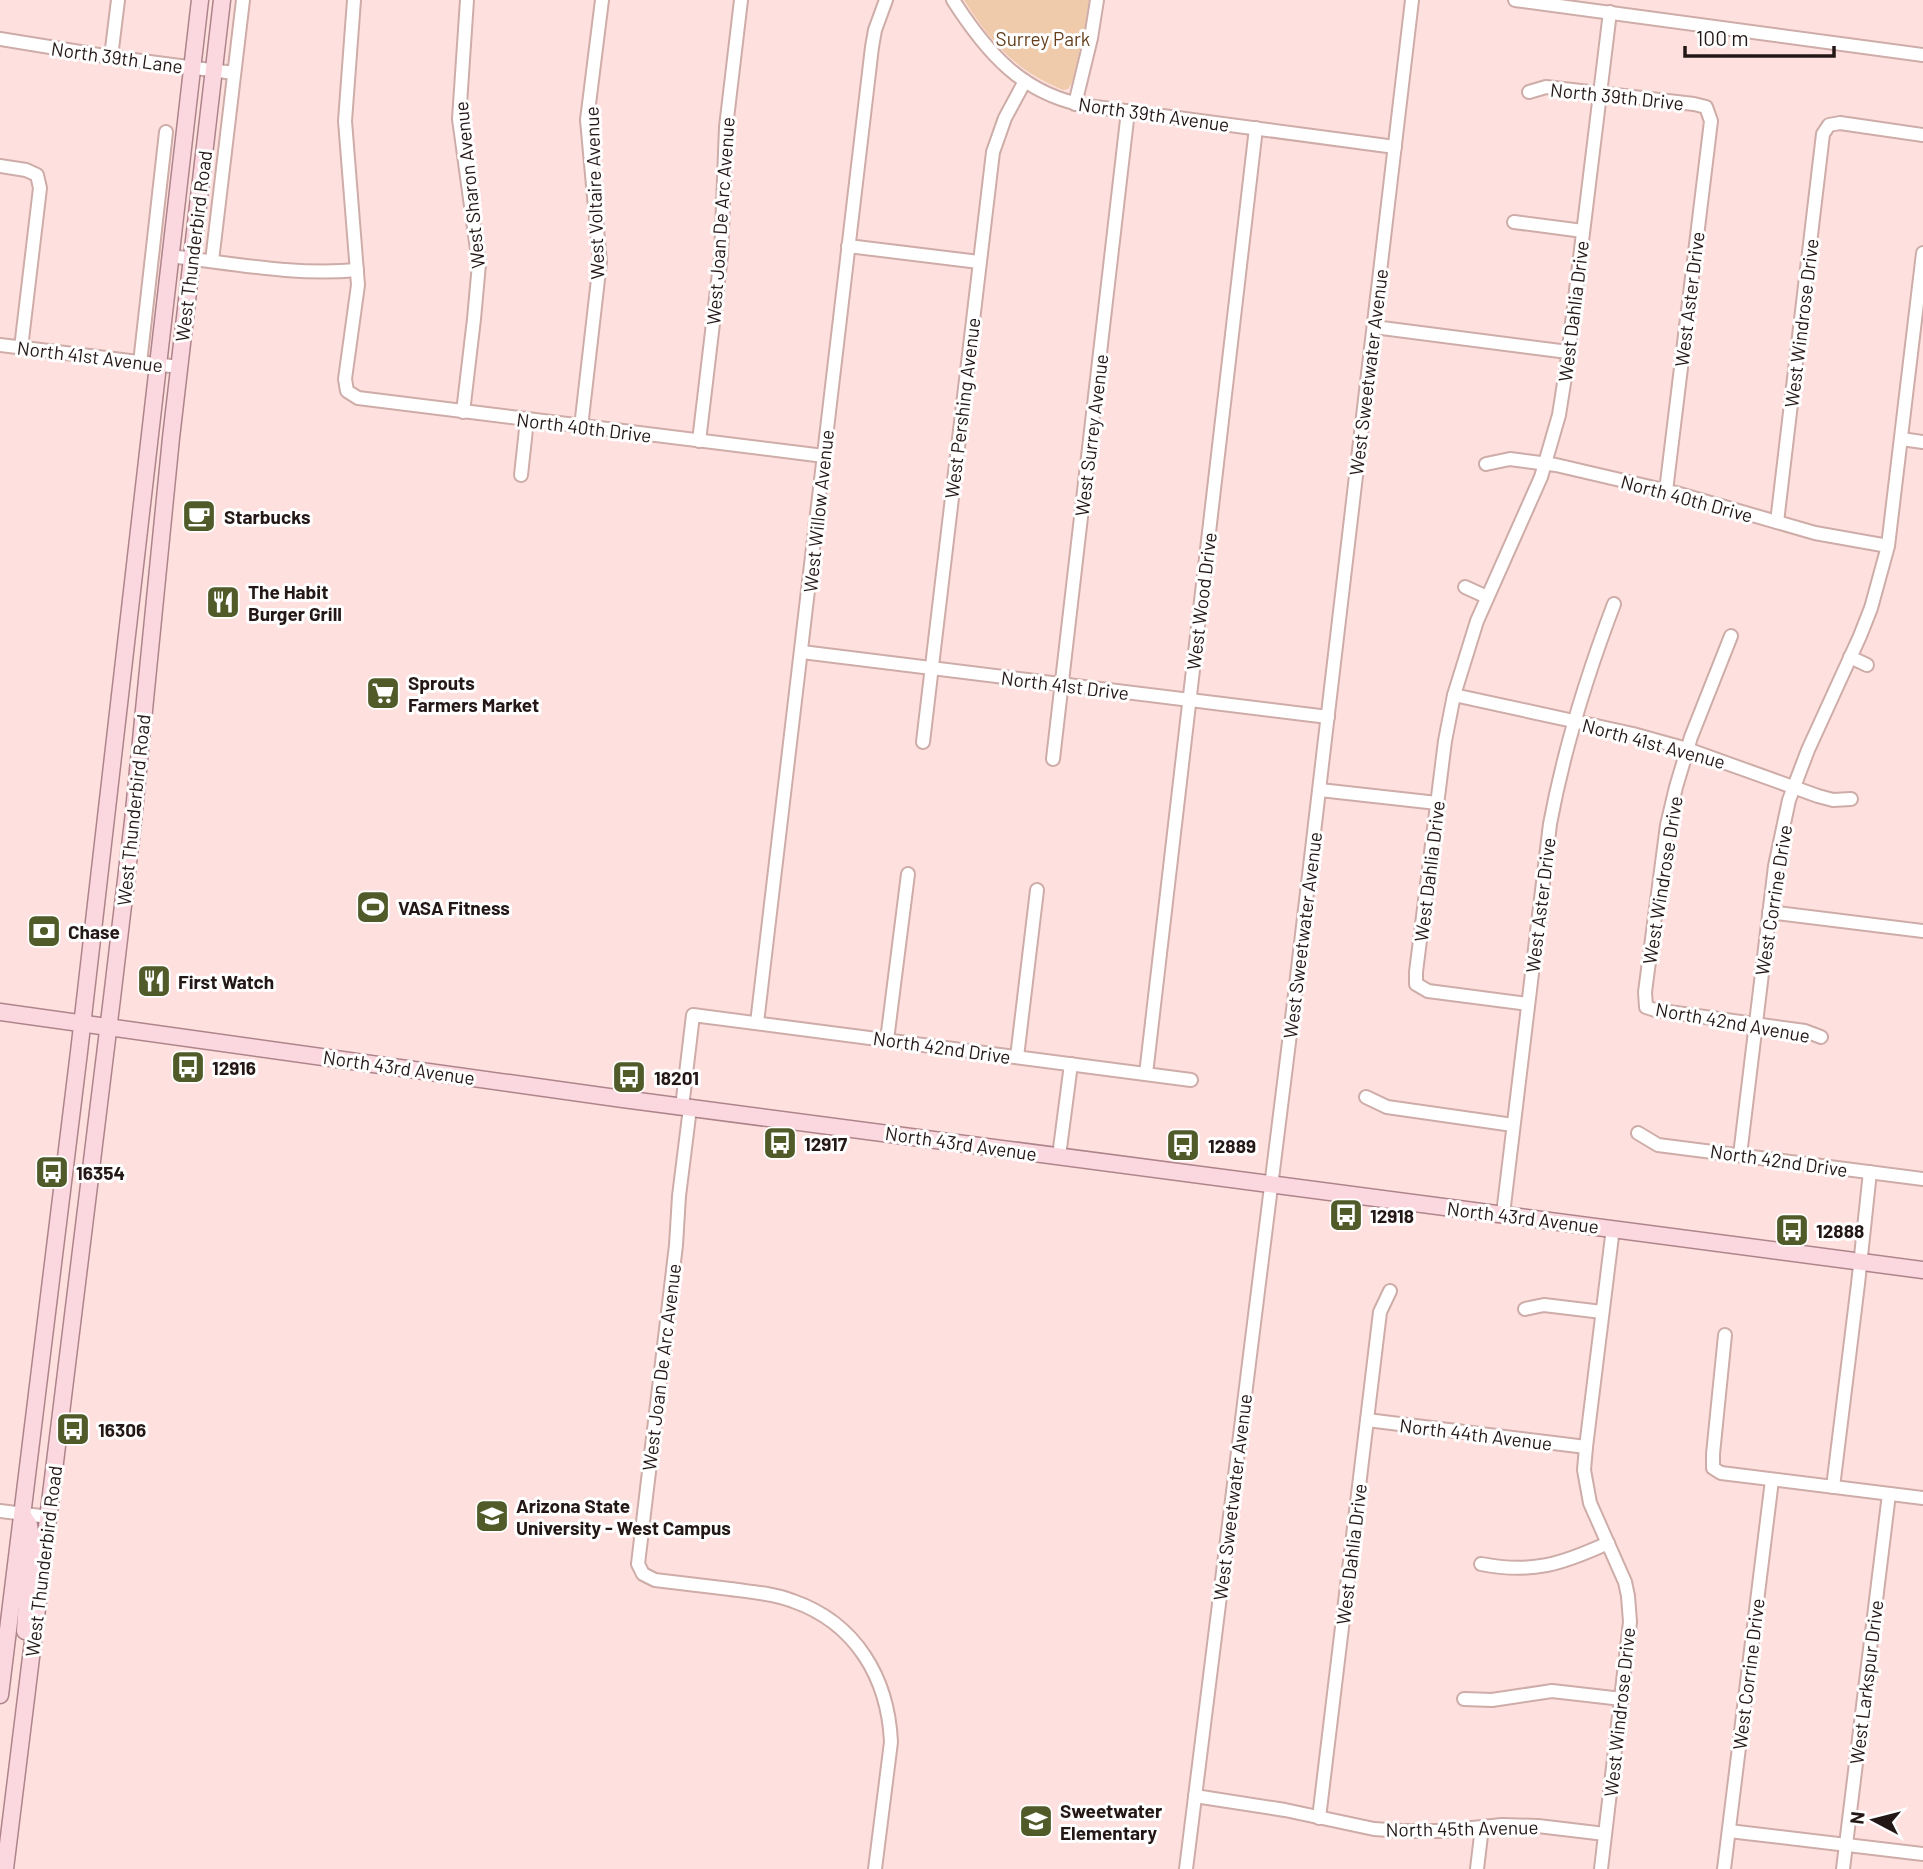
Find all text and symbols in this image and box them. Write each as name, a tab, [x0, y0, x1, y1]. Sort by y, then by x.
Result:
scale bar	[1685, 14, 1834, 58]
text: 100 m	[1696, 25, 1749, 50]
park label: Surrey Park	[996, 27, 1090, 50]
street label: North 39th Lane	[50, 36, 184, 78]
street label: North 39th Drive	[1549, 78, 1685, 114]
street label: North 39th Avenue	[1077, 92, 1231, 136]
street label: West Sharon Avenue	[449, 100, 489, 270]
street label: West Voltaire Avenue	[579, 106, 609, 280]
street label: West Joan De Arc Avenue	[701, 116, 739, 326]
street label: West Thunderbird Road	[170, 149, 216, 343]
street label: West Aster Drive	[1669, 230, 1709, 368]
street label: West Windrose Drive	[1779, 237, 1823, 409]
street label: West Dahlia Drive	[1553, 239, 1593, 383]
street label: West Sweetwater Avenue	[1344, 267, 1392, 477]
street label: West Pershing Avenue	[939, 316, 985, 500]
street label: North 41st Avenue	[16, 336, 164, 376]
street label: West Surrey Avenue	[1070, 353, 1112, 517]
street label: North 40th Drive	[515, 407, 653, 447]
street label: West Willow Avenue	[798, 428, 838, 594]
street label: North 40th Drive	[1618, 469, 1756, 527]
cafe icon: Starbucks	[180, 497, 218, 535]
place label: Starbucks	[224, 505, 311, 528]
street label: West Wood Drive	[1181, 531, 1221, 671]
place label: The Habit Burger Grill	[248, 580, 342, 625]
restaurant icon: The Habit Burger Grill	[204, 583, 242, 621]
street label: North 41st Drive	[1000, 666, 1130, 704]
place label: Sprouts Farmers Market	[408, 671, 539, 716]
supermarket icon: Sprouts Farmers Market	[364, 674, 402, 712]
street label: West Thunderbird Road	[112, 713, 154, 907]
street label: North 41st Avenue	[1580, 713, 1728, 773]
street label: West Windrose Drive	[1637, 794, 1687, 966]
street label: West Dahlia Drive	[1409, 799, 1449, 943]
street label: West Corrine Drive	[1750, 823, 1796, 977]
street label: West Sweetwater Avenue	[1278, 830, 1326, 1040]
street label: West Aster Drive	[1520, 836, 1560, 974]
sports icon: VASA Fitness	[354, 888, 392, 926]
place label: VASA Fitness	[398, 896, 510, 919]
bank icon: Chase	[25, 912, 63, 950]
place label: Chase	[68, 920, 120, 943]
restaurant icon: First Watch	[135, 962, 173, 1000]
place label: First Watch	[178, 970, 274, 993]
street label: North 42nd Avenue	[1654, 997, 1812, 1047]
street label: North 42nd Drive	[872, 1026, 1012, 1068]
street label: North 43rd Avenue	[322, 1045, 476, 1089]
bus stop icon: 12916	[169, 1048, 207, 1086]
place label: 12916	[212, 1056, 256, 1079]
bus stop icon: 18201	[610, 1058, 648, 1096]
place label: 18201	[654, 1066, 699, 1089]
street label: North 43rd Avenue	[884, 1121, 1038, 1165]
bus stop icon: 12917	[761, 1124, 799, 1162]
bus stop icon: 12889	[1164, 1126, 1202, 1164]
place label: 12917	[804, 1132, 848, 1155]
place label: 12889	[1208, 1134, 1256, 1157]
street label: North 42nd Drive	[1709, 1139, 1849, 1181]
bus stop icon: 16354	[33, 1153, 71, 1191]
place label: 16354	[76, 1161, 125, 1184]
bus stop icon: 12918	[1327, 1196, 1365, 1234]
street label: North 43rd Avenue	[1446, 1196, 1600, 1238]
place label: 12918	[1370, 1204, 1414, 1227]
bus stop icon: 12888	[1773, 1211, 1811, 1249]
place label: 12888	[1816, 1219, 1864, 1242]
street label: West Joan De Arc Avenue	[637, 1262, 685, 1472]
street label: West Sweetwater Avenue	[1208, 1392, 1256, 1602]
bus stop icon: 16306	[54, 1410, 92, 1448]
street label: North 44th Avenue	[1398, 1413, 1554, 1455]
place label: 16306	[98, 1418, 146, 1441]
street label: West Thunderbird Road	[20, 1464, 66, 1658]
street label: West Dahlia Drive	[1331, 1482, 1371, 1626]
place label: Arizona State University - West Campus	[516, 1494, 731, 1539]
school or university icon: Arizona State University - West Campus	[473, 1497, 511, 1535]
street label: West Corrine Drive	[1727, 1597, 1769, 1751]
street label: West Larkspur Drive	[1845, 1599, 1887, 1765]
street label: West Windrose Drive	[1599, 1626, 1639, 1798]
north arrow	[1839, 1785, 1909, 1855]
place label: Sweetwater Elementary	[1060, 1799, 1163, 1844]
school or university icon: Sweetwater Elementary	[1017, 1802, 1055, 1840]
text: N	[1844, 1810, 1869, 1826]
street label: North 45th Avenue	[1385, 1815, 1539, 1841]

